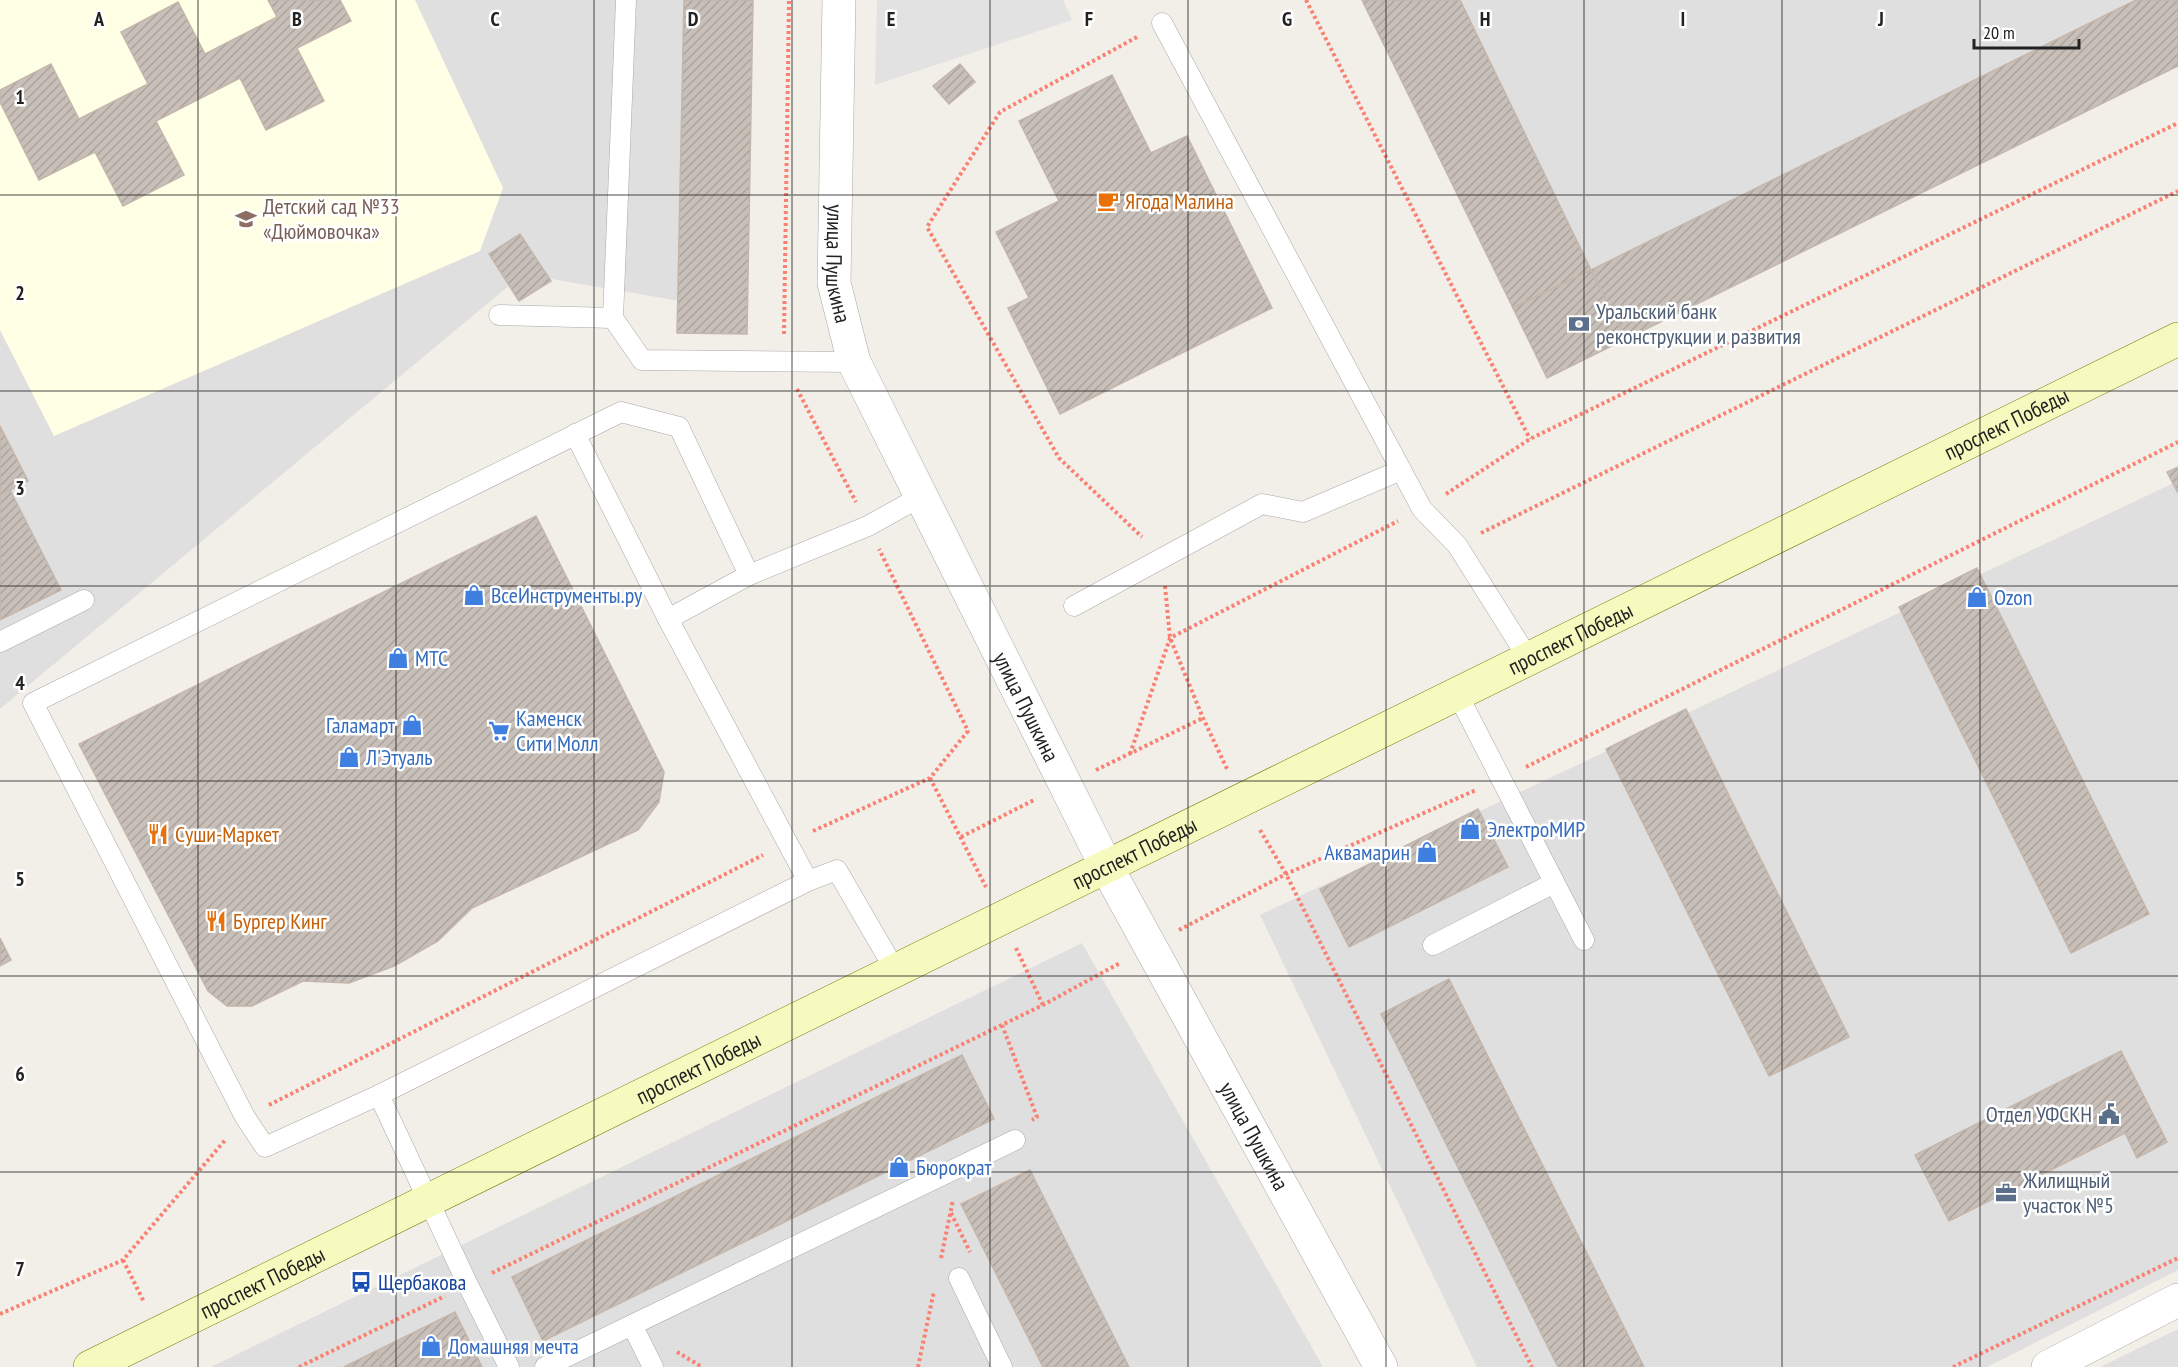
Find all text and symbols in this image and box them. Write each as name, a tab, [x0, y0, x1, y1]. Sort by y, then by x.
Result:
text: A	[93, 6, 105, 32]
text: B	[292, 6, 302, 32]
text: C	[490, 6, 500, 32]
text: D	[688, 6, 699, 32]
text: E	[887, 6, 895, 32]
text: F	[1085, 6, 1093, 32]
text: G	[1282, 6, 1292, 32]
text: H	[1480, 6, 1490, 32]
text: I	[1681, 6, 1685, 32]
text: J	[1877, 6, 1884, 32]
scale bar	[1974, 12, 2079, 50]
text: 20 m	[1983, 21, 2015, 44]
text: 1	[15, 84, 25, 110]
place label: Ягода Малина	[1125, 187, 1234, 215]
cafe icon: Ягода Малина	[1096, 189, 1120, 213]
place label: Детский сад №33 «Дюймовочка»	[263, 192, 400, 245]
street label: улица Пушкина	[820, 204, 858, 326]
school or university icon: Детский сад №33 «Дюймовочка»	[234, 207, 258, 231]
text: 2	[15, 280, 25, 306]
place label: Уральский банк реконструкции и развития	[1596, 297, 1801, 350]
bank icon: Уральский банк реконструкции и развития	[1567, 312, 1591, 336]
street label: проспект Победы	[1939, 381, 2073, 466]
text: 3	[15, 475, 25, 501]
place label: ВсеИнструменты.ру	[491, 581, 643, 609]
shop icon: ВсеИнструменты.ру	[462, 583, 486, 607]
place label: Ozon	[1994, 583, 2033, 611]
shop icon: Ozon	[1965, 585, 1989, 609]
street label: проспект Победы	[1503, 596, 1637, 681]
place label: МТС	[415, 644, 448, 672]
shop icon: МТС	[386, 646, 410, 670]
street label: улица Пушкина	[987, 647, 1066, 766]
text: 4	[15, 670, 25, 696]
place label: Каменск Сити Молл	[516, 704, 599, 757]
place label: Галамарт	[326, 711, 396, 739]
shop icon: Галамарт	[400, 713, 424, 737]
supermarket icon: Каменск Сити Молл	[487, 719, 511, 743]
place label: Л'Этуаль	[365, 743, 433, 771]
shop icon: Л'Этуаль	[337, 745, 361, 769]
street label: проспект Победы	[1067, 810, 1201, 895]
place label: ЭлектроМИР	[1487, 815, 1585, 843]
shop icon: ЭлектроМИР	[1458, 817, 1482, 841]
place label: Суши-Маркет	[175, 820, 280, 848]
restaurant icon: Суши-Маркет	[146, 822, 170, 846]
place label: Аквамарин	[1324, 838, 1410, 866]
shop icon: Аквамарин	[1415, 840, 1439, 864]
text: 5	[15, 866, 25, 892]
place label: Бургер Кинг	[233, 907, 327, 935]
restaurant icon: Бургер Кинг	[204, 909, 228, 933]
street label: проспект Победы	[631, 1025, 765, 1110]
text: 6	[15, 1061, 25, 1087]
street label: улица Пушкина	[1213, 1077, 1295, 1195]
place label: Отдел УФСКН	[1986, 1100, 2092, 1128]
public building icon: Отдел УФСКН	[2097, 1102, 2121, 1126]
place label: Бюрократ	[916, 1153, 993, 1181]
shop icon: Бюрократ	[887, 1155, 911, 1179]
place label: Жилищный участок №5	[2022, 1166, 2114, 1219]
office icon: Жилищный участок №5	[1994, 1181, 2018, 1205]
street label: проспект Победы	[195, 1240, 329, 1325]
text: 7	[15, 1256, 25, 1282]
place label: Щербакова	[378, 1268, 466, 1296]
bus stop icon: Щербакова	[349, 1270, 373, 1294]
place label: Домашняя мечта	[448, 1332, 579, 1360]
shop icon: Домашняя мечта	[419, 1334, 443, 1358]

